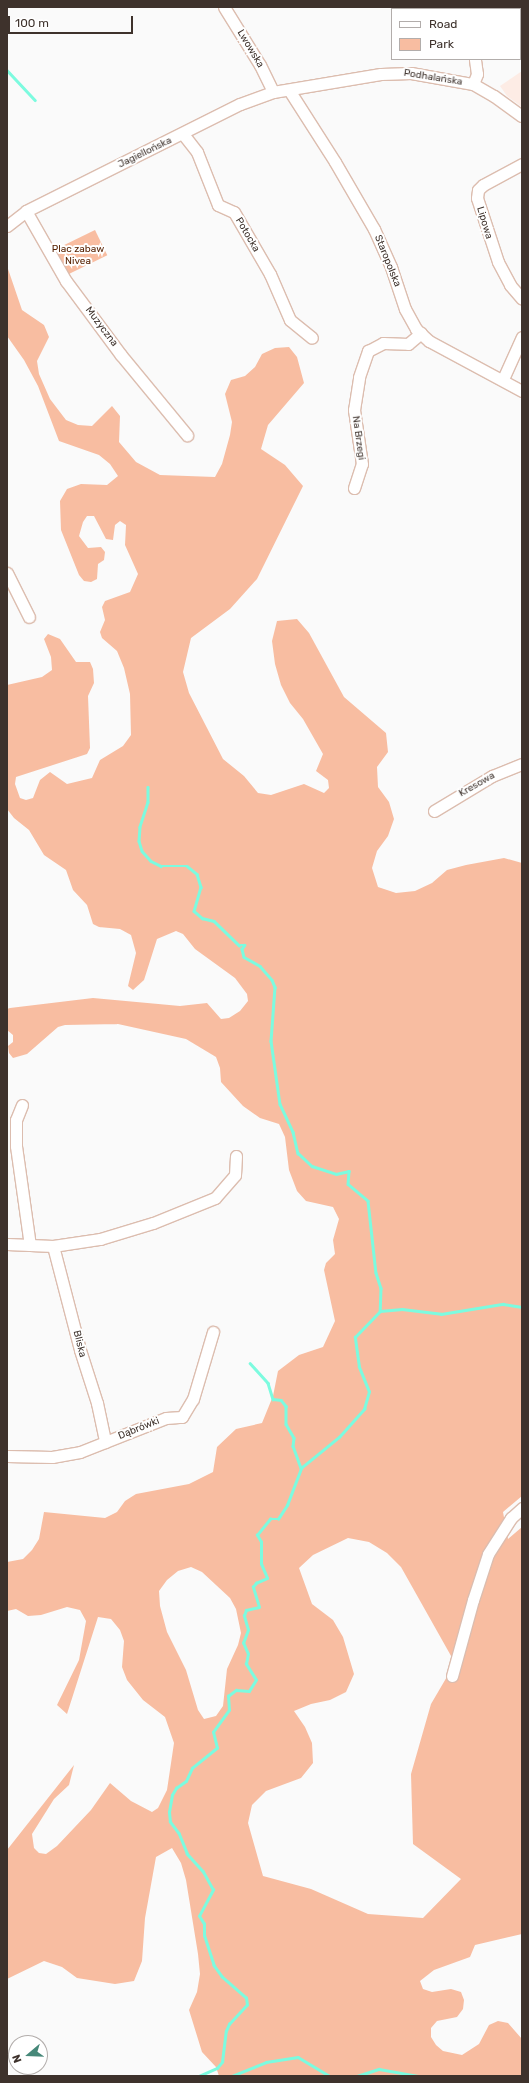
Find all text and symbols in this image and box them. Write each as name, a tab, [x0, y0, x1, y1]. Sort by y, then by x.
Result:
scale bar	[10, 8, 135, 34]
legend	[391, 8, 521, 60]
text: 100 m	[15, 16, 49, 30]
text: Road	[429, 17, 457, 31]
street label: Lwowska	[234, 28, 266, 70]
text: Park	[429, 37, 454, 51]
street label: Podhalańska	[403, 67, 463, 89]
street label: Jagiellońska	[116, 135, 174, 171]
street label: Lipowa	[473, 205, 495, 241]
street label: Potocka	[232, 216, 262, 254]
street label: Staropolska	[371, 233, 403, 289]
park label: Plac zabaw Nivea	[52, 243, 104, 266]
street label: Muzyczna	[82, 305, 120, 349]
street label: Na Brzegi	[349, 415, 367, 461]
street label: Kresowa	[457, 770, 497, 800]
street label: Bliska	[70, 1329, 88, 1359]
street label: Dąbrówki	[117, 1415, 161, 1443]
north arrow	[8, 2035, 48, 2075]
text: N	[10, 2053, 25, 2065]

